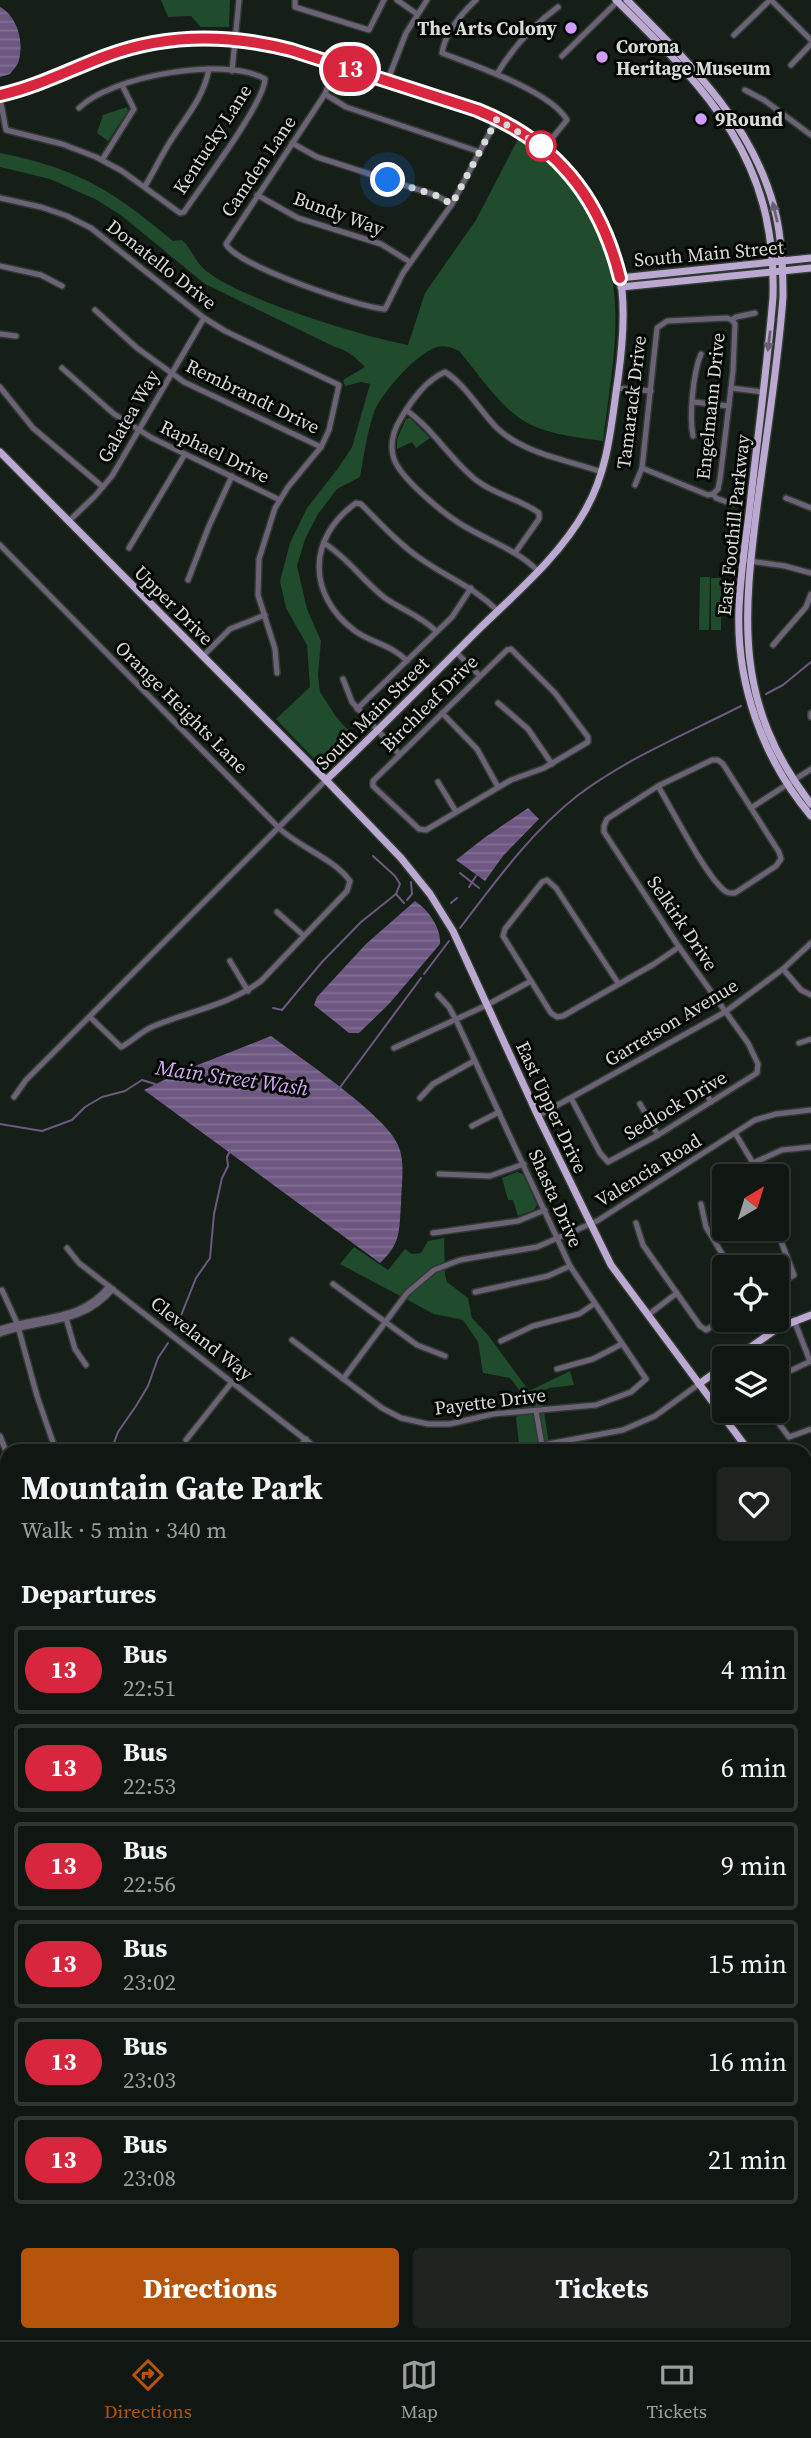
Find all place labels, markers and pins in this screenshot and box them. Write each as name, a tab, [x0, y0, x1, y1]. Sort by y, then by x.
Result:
place label: The Arts Colony	[417, 15, 558, 41]
marker: The Arts Colony	[563, 20, 579, 36]
place label: Corona Heritage Museum	[616, 33, 771, 81]
marker: Corona Heritage Museum	[594, 49, 610, 65]
place label: 9Round	[715, 106, 783, 132]
marker: 9Round	[693, 111, 709, 127]
unlabelled marker	[526, 131, 556, 161]

